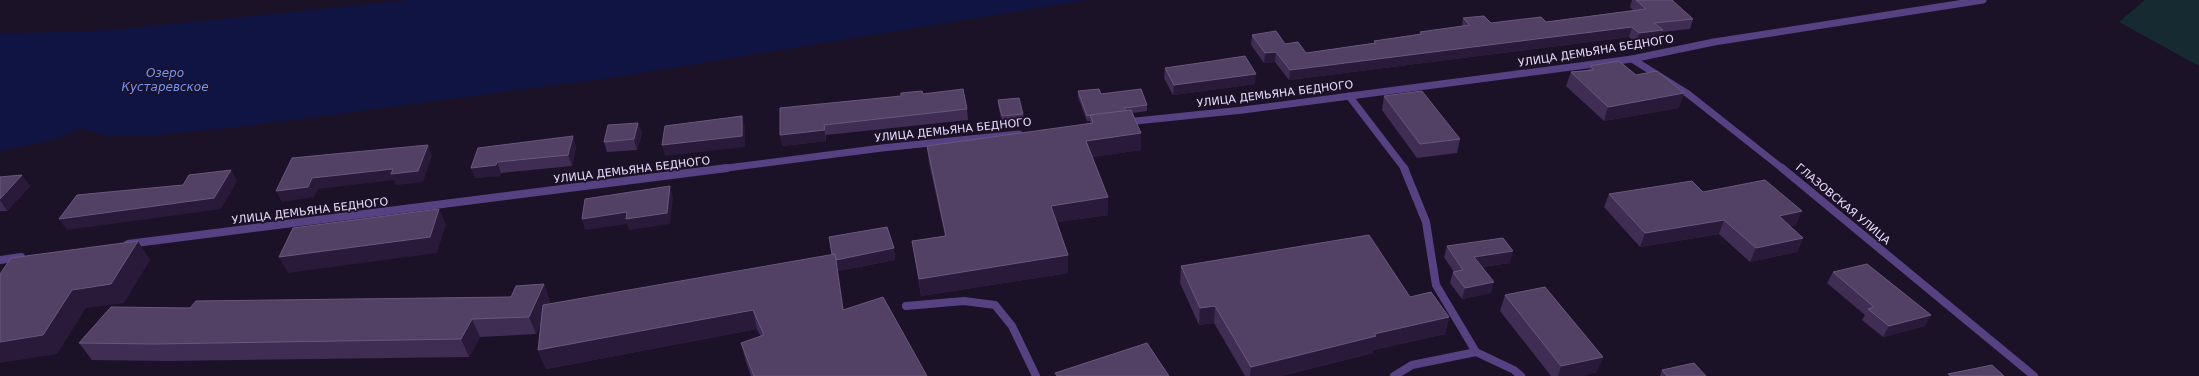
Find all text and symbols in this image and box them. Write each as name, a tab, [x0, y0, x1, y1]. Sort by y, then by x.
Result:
street label: УЛИЦА ДЕМЬЯНА БЕДНОГО	[1517, 32, 1675, 70]
water label: Озеро Кустаревское	[121, 66, 209, 94]
street label: УЛИЦА ДЕМЬЯНА БЕДНОГО	[1196, 78, 1354, 110]
street label: УЛИЦА ДЕМЬЯНА БЕДНОГО	[874, 115, 1032, 145]
street label: УЛИЦА ДЕМЬЯНА БЕДНОГО	[553, 154, 711, 186]
street label: ГЛАЗОВСКАЯ УЛИЦА	[1793, 161, 1893, 248]
street label: УЛИЦА ДЕМЬЯНА БЕДНОГО	[231, 195, 389, 227]

